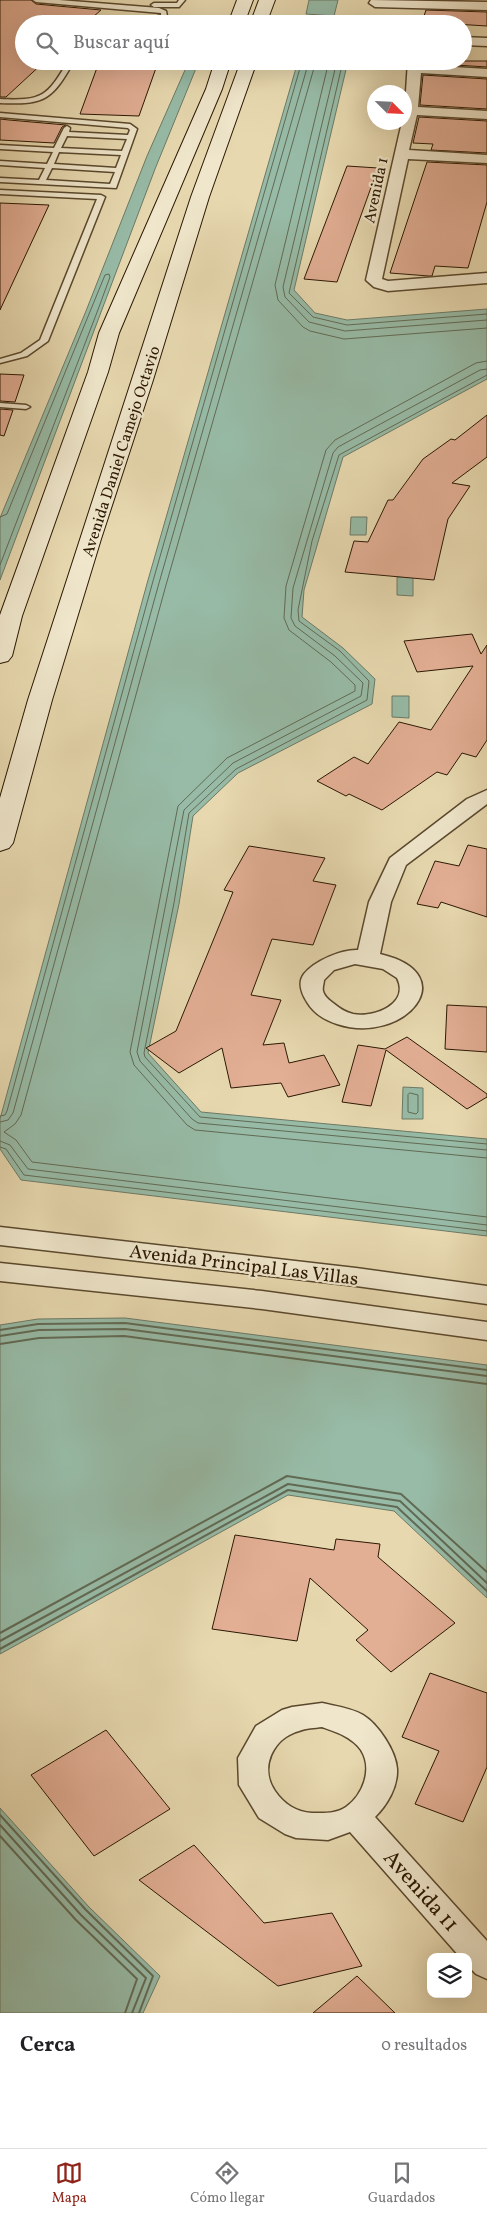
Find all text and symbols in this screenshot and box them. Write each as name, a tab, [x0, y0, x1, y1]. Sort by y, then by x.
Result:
search box	[15, 15, 472, 70]
icon: search	[33, 29, 61, 57]
text: Buscar aquí	[73, 30, 170, 56]
north arrow	[367, 85, 412, 130]
street label: Avenida 1	[359, 155, 395, 225]
street label: Avenida Daniel Camejo Octavio	[77, 343, 166, 560]
street label: Avenida Principal Las Villas	[128, 1239, 360, 1293]
street label: Avenida 11	[375, 1844, 465, 1939]
map controls	[427, 1953, 472, 1998]
button: layers	[427, 1953, 472, 1998]
text: Cerca	[20, 2031, 75, 2060]
text: 0 resultados	[381, 2035, 467, 2057]
tab: Mapa	[52, 2159, 87, 2208]
tab: Cómo llegar	[190, 2159, 265, 2208]
tab: Guardados	[368, 2159, 435, 2208]

